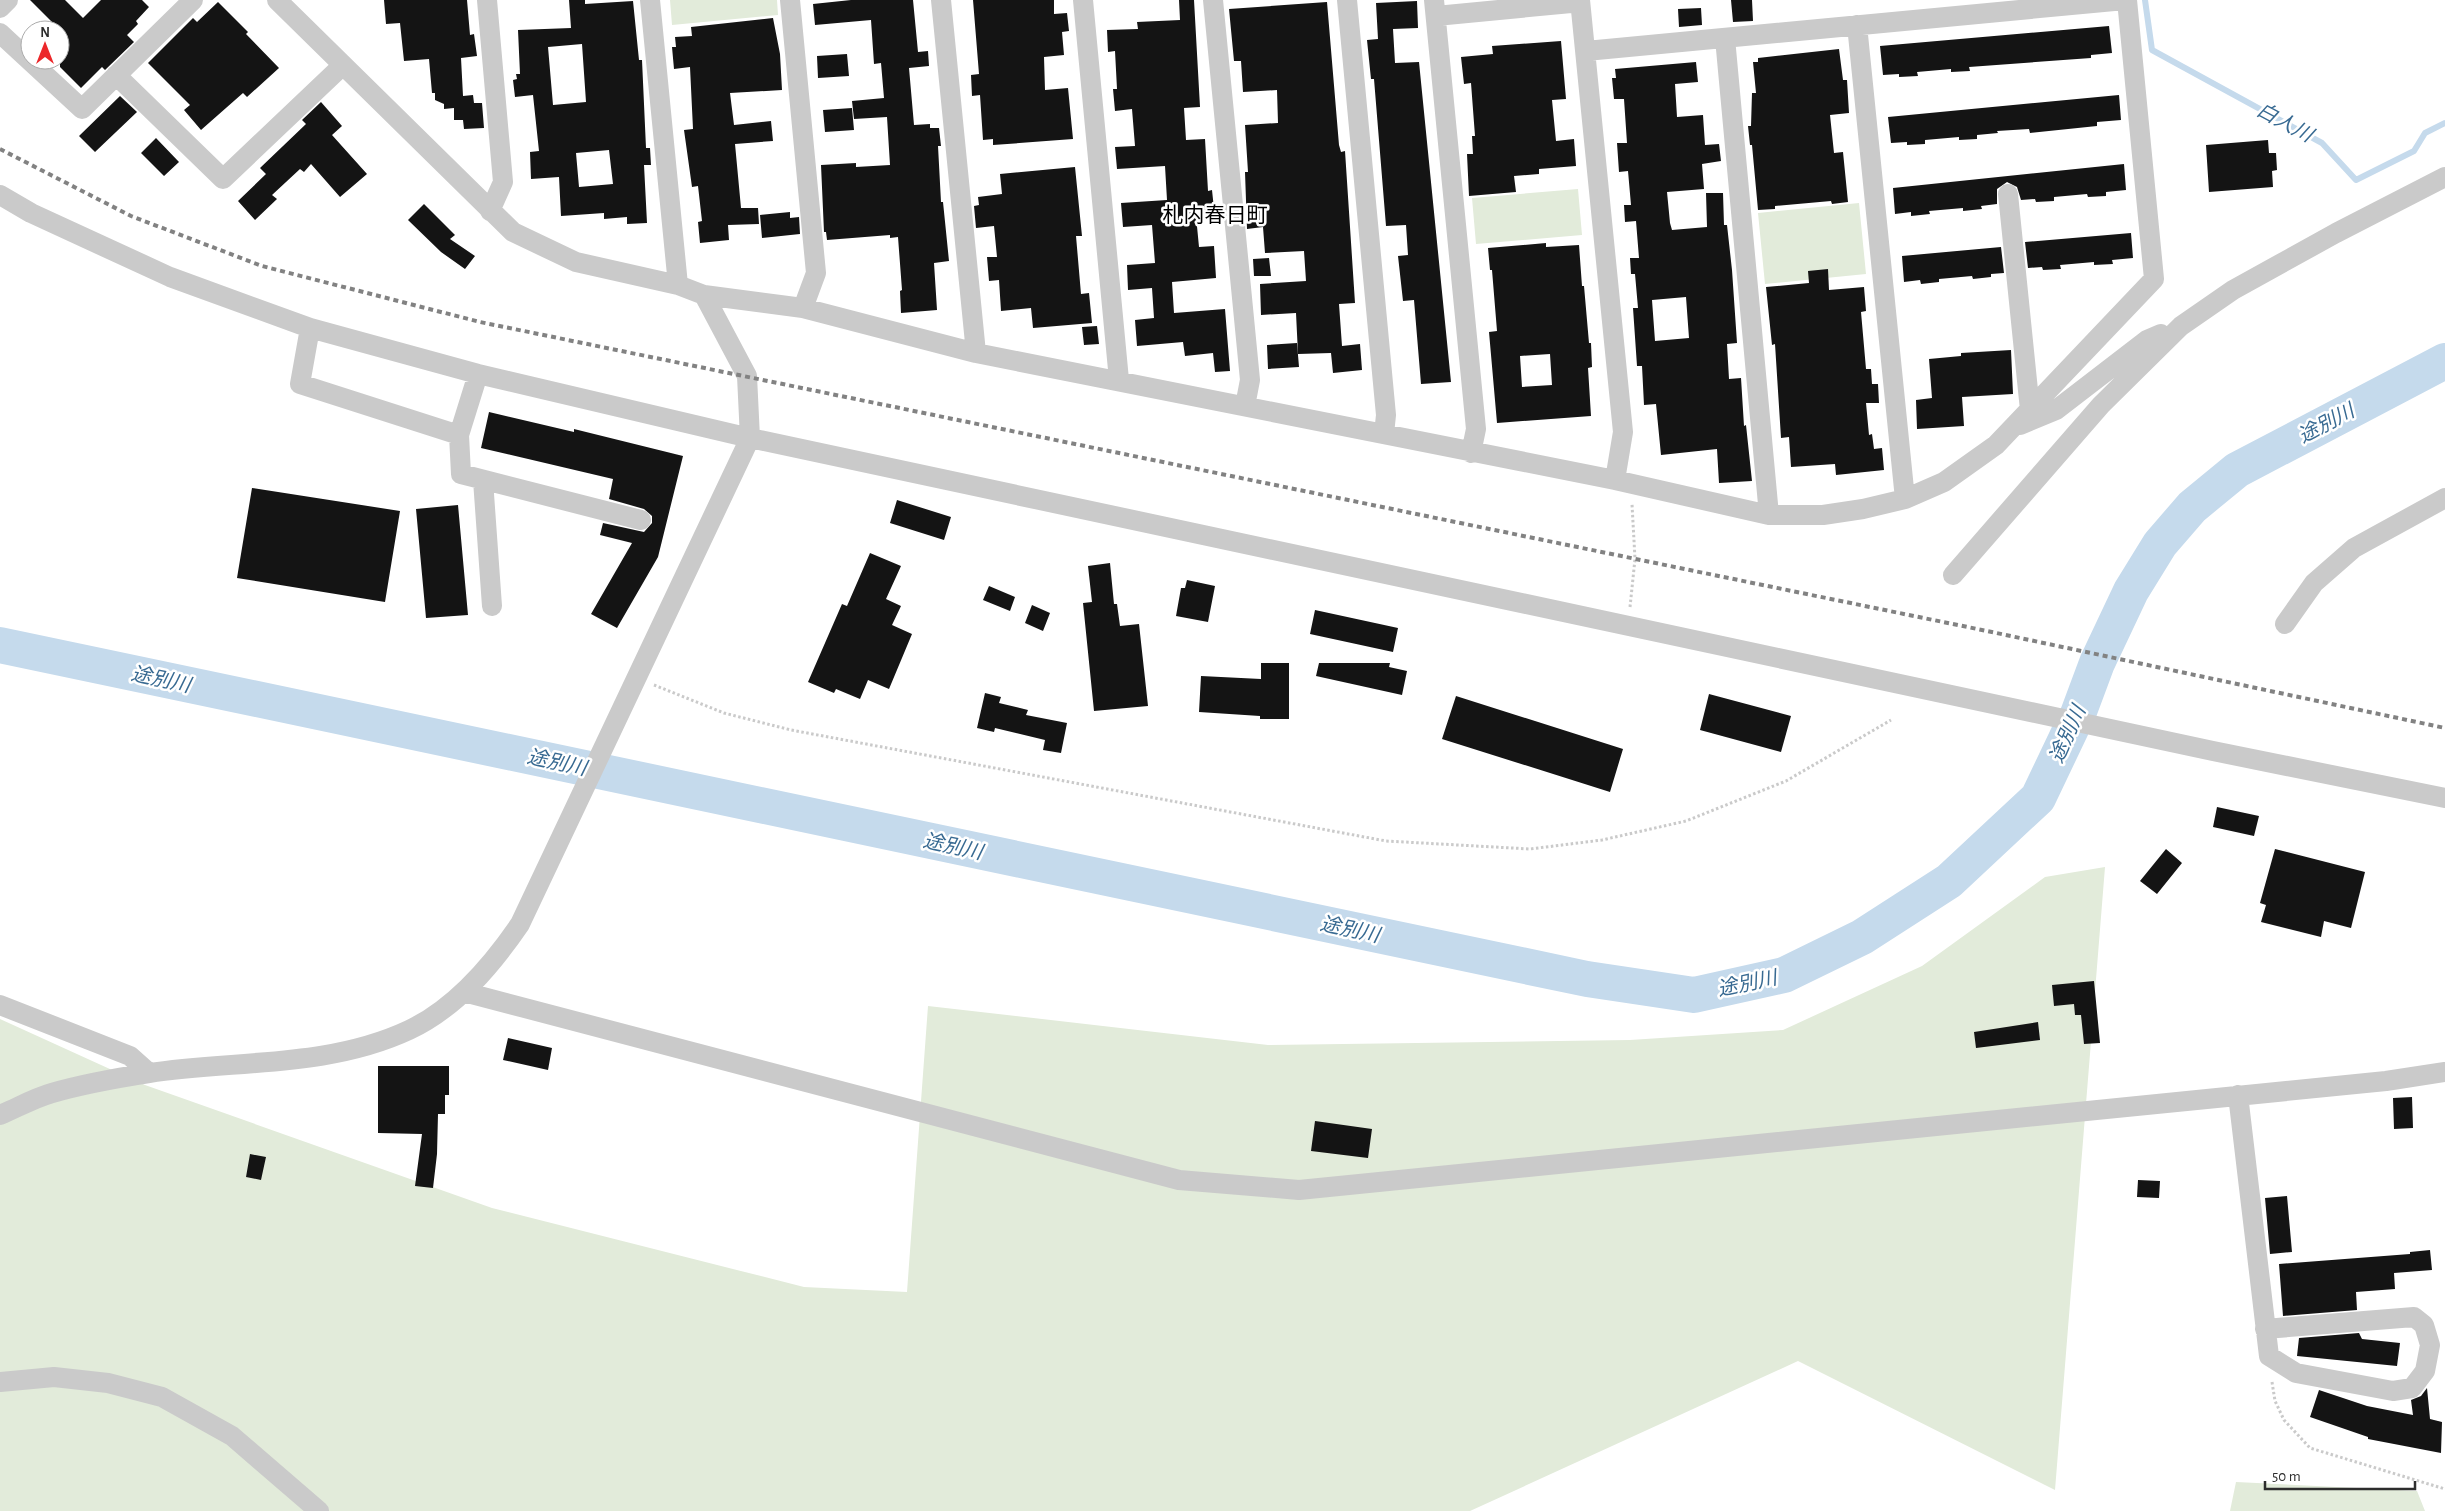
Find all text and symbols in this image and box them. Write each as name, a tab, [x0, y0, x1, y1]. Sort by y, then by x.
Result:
north arrow	[20, 20, 70, 70]
text: N	[40, 26, 50, 40]
water label: 白人川	[2253, 99, 2318, 147]
district label: 札内春日町	[1163, 204, 1268, 226]
water label: 途別川	[2295, 399, 2359, 447]
water label: 途別川	[129, 663, 194, 696]
water label: 途別川	[2046, 701, 2090, 766]
water label: 途別川	[525, 746, 590, 779]
water label: 途別川	[921, 830, 986, 863]
water label: 途別川	[1318, 913, 1383, 946]
water label: 途別川	[1716, 967, 1781, 1000]
scale bar	[2265, 1458, 2415, 1490]
text: 50 m	[2272, 1469, 2301, 1484]

